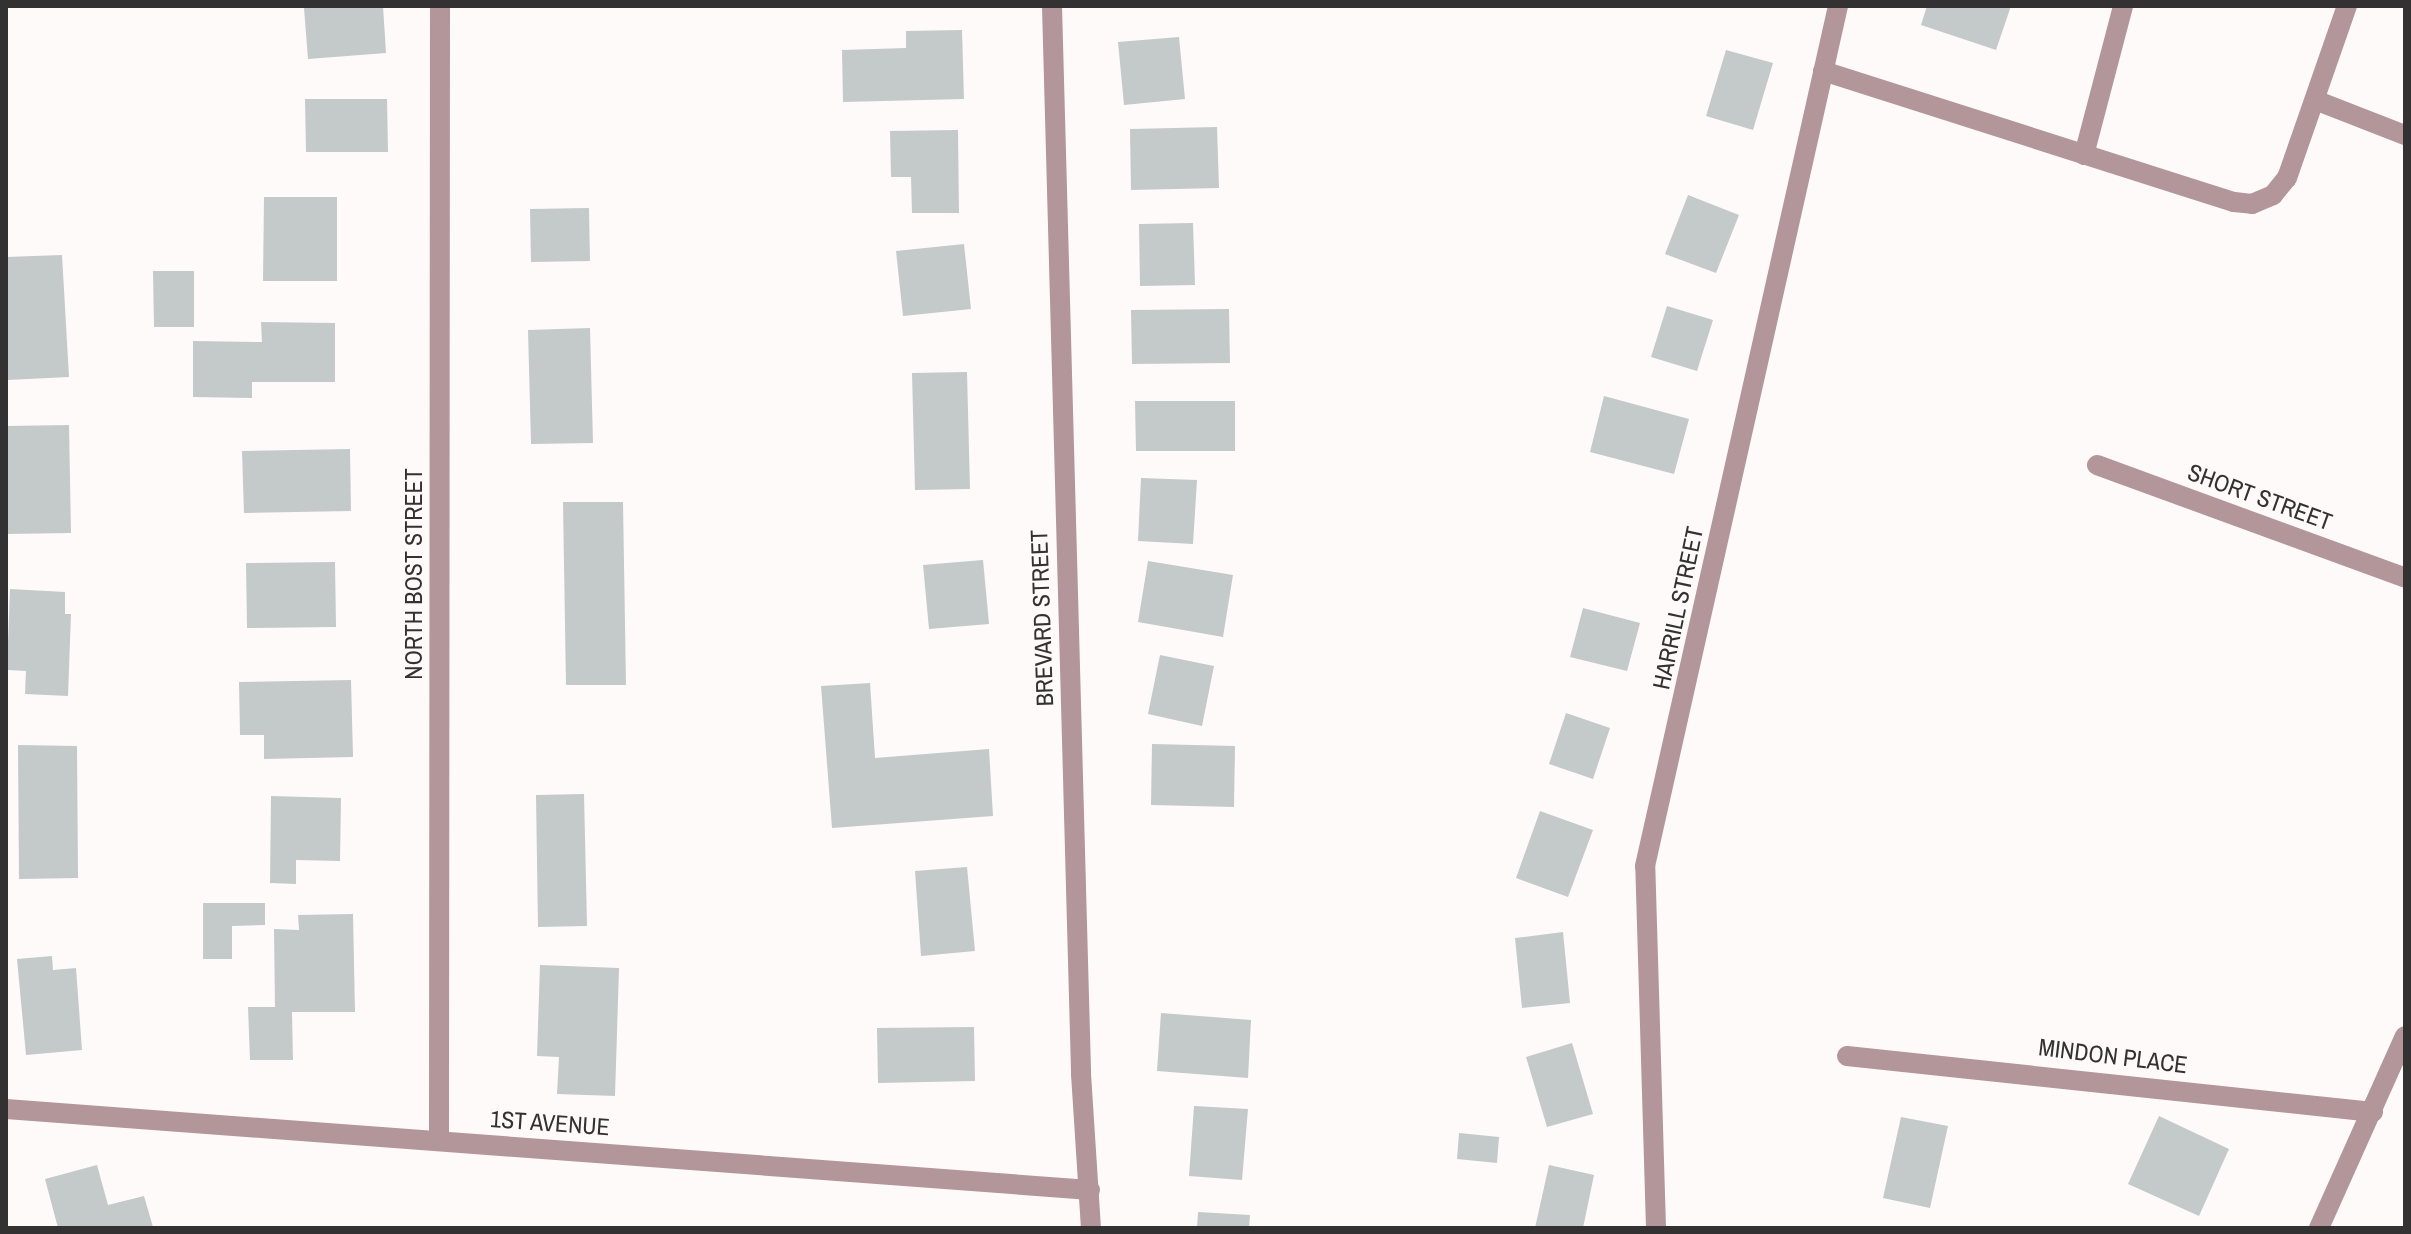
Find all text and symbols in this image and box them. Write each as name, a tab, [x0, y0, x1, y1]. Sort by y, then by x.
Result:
street label: SHORT STREET	[2184, 458, 2336, 536]
street label: NORTH BOST STREET	[400, 468, 428, 680]
street label: HARRILL STREET	[1647, 524, 1709, 692]
street label: BREVARD STREET	[1025, 529, 1059, 707]
street label: MINDON PLACE	[2037, 1033, 2189, 1079]
street label: 1ST AVENUE	[489, 1104, 611, 1142]

